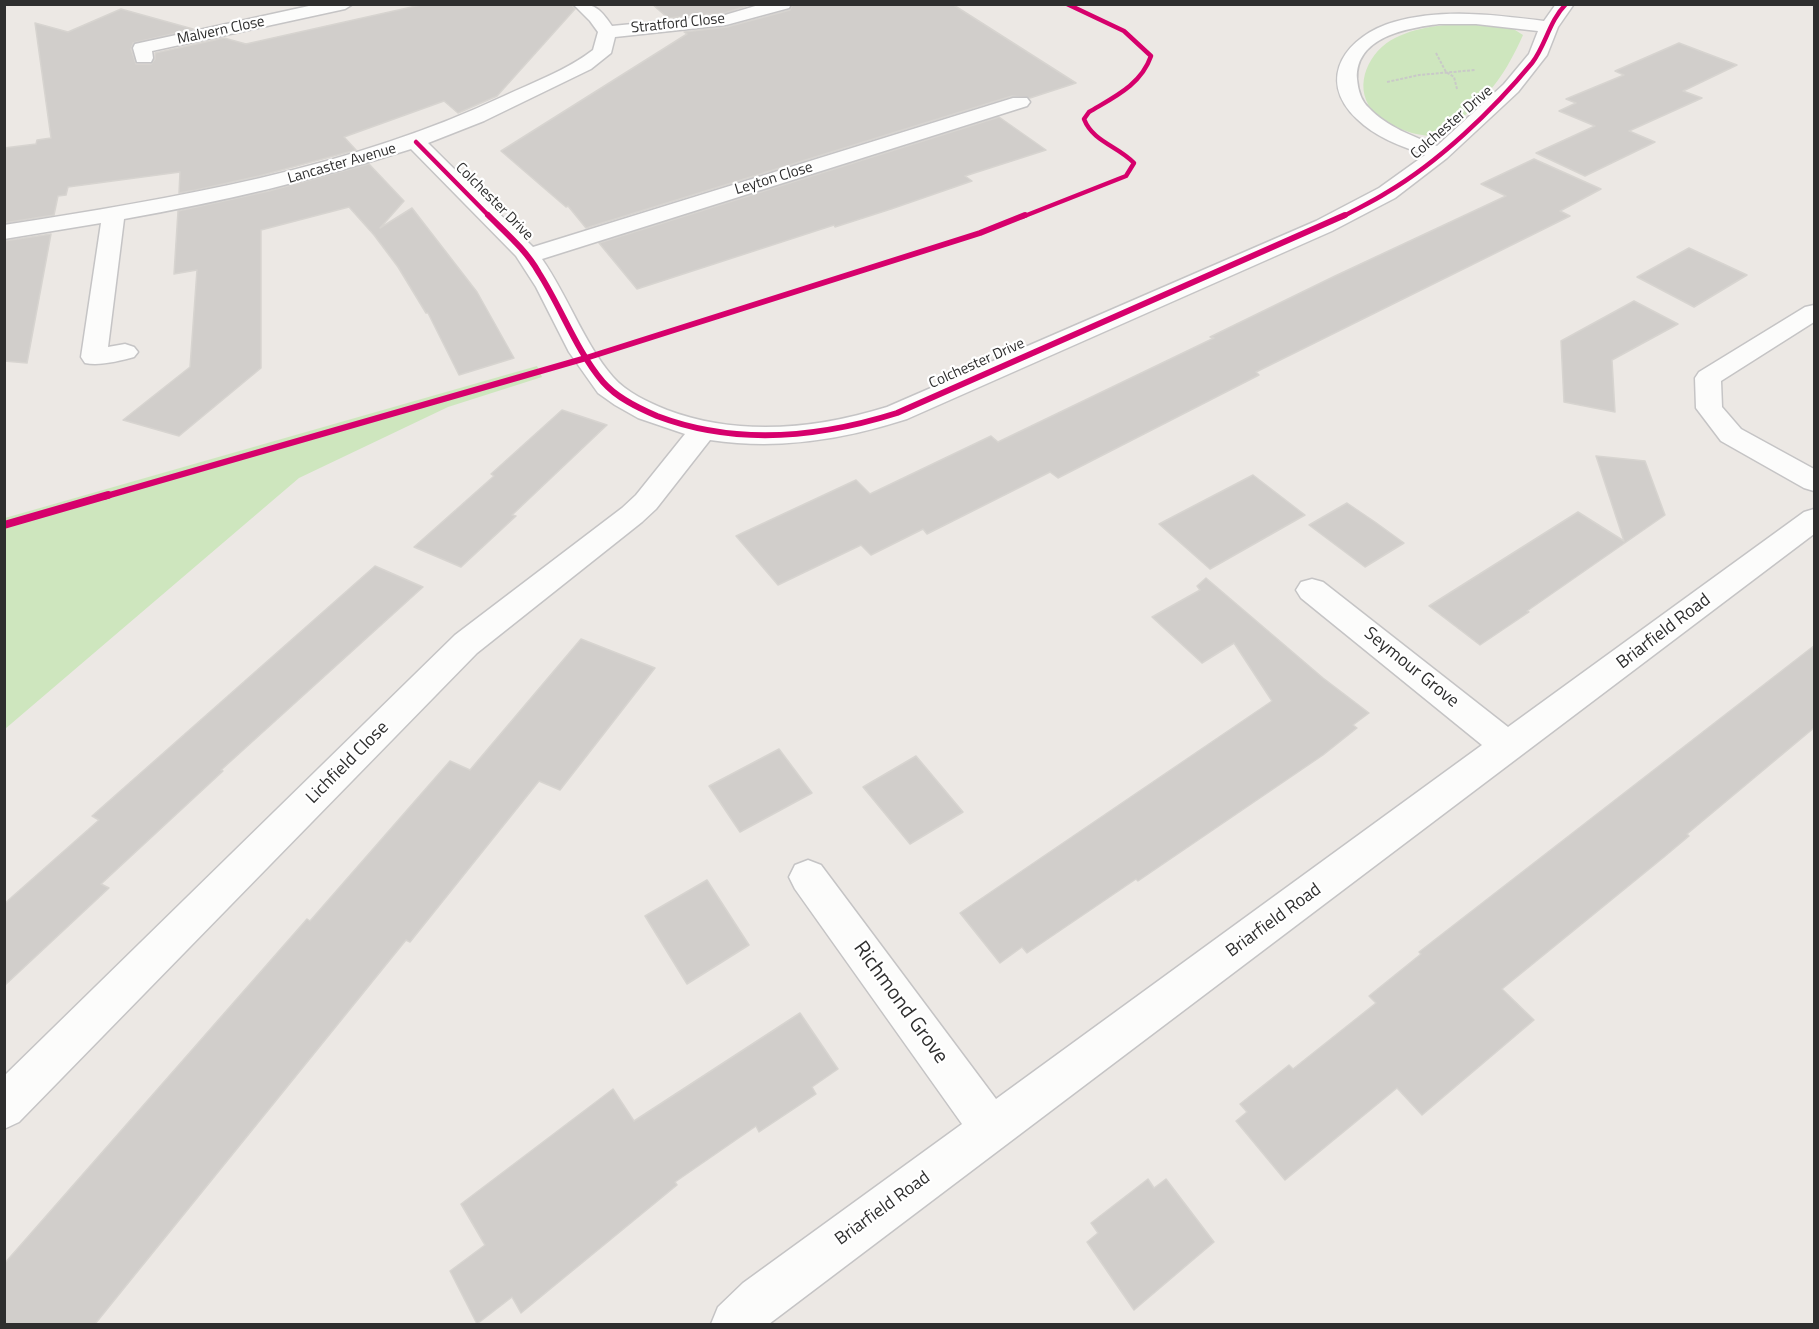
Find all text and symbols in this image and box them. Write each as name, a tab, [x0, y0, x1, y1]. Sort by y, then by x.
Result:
street label: Stratford Close	[630, 10, 726, 38]
street label: Malvern Close	[176, 13, 266, 49]
street label: Colchester Drive	[1407, 83, 1497, 163]
street label: Lancaster Avenue	[286, 140, 398, 188]
street label: Colchester Drive	[451, 159, 537, 245]
street label: Leyton Close	[733, 159, 815, 199]
street label: Colchester Drive	[926, 335, 1028, 393]
street label: Briarfield Road	[1613, 590, 1715, 674]
street label: Seymour Grove	[1359, 623, 1463, 713]
street label: Lichfield Close	[302, 717, 394, 809]
street label: Briarfield Road	[1222, 879, 1326, 963]
street label: Richmond Grove	[847, 937, 953, 1069]
street label: Briarfield Road	[831, 1167, 935, 1251]

